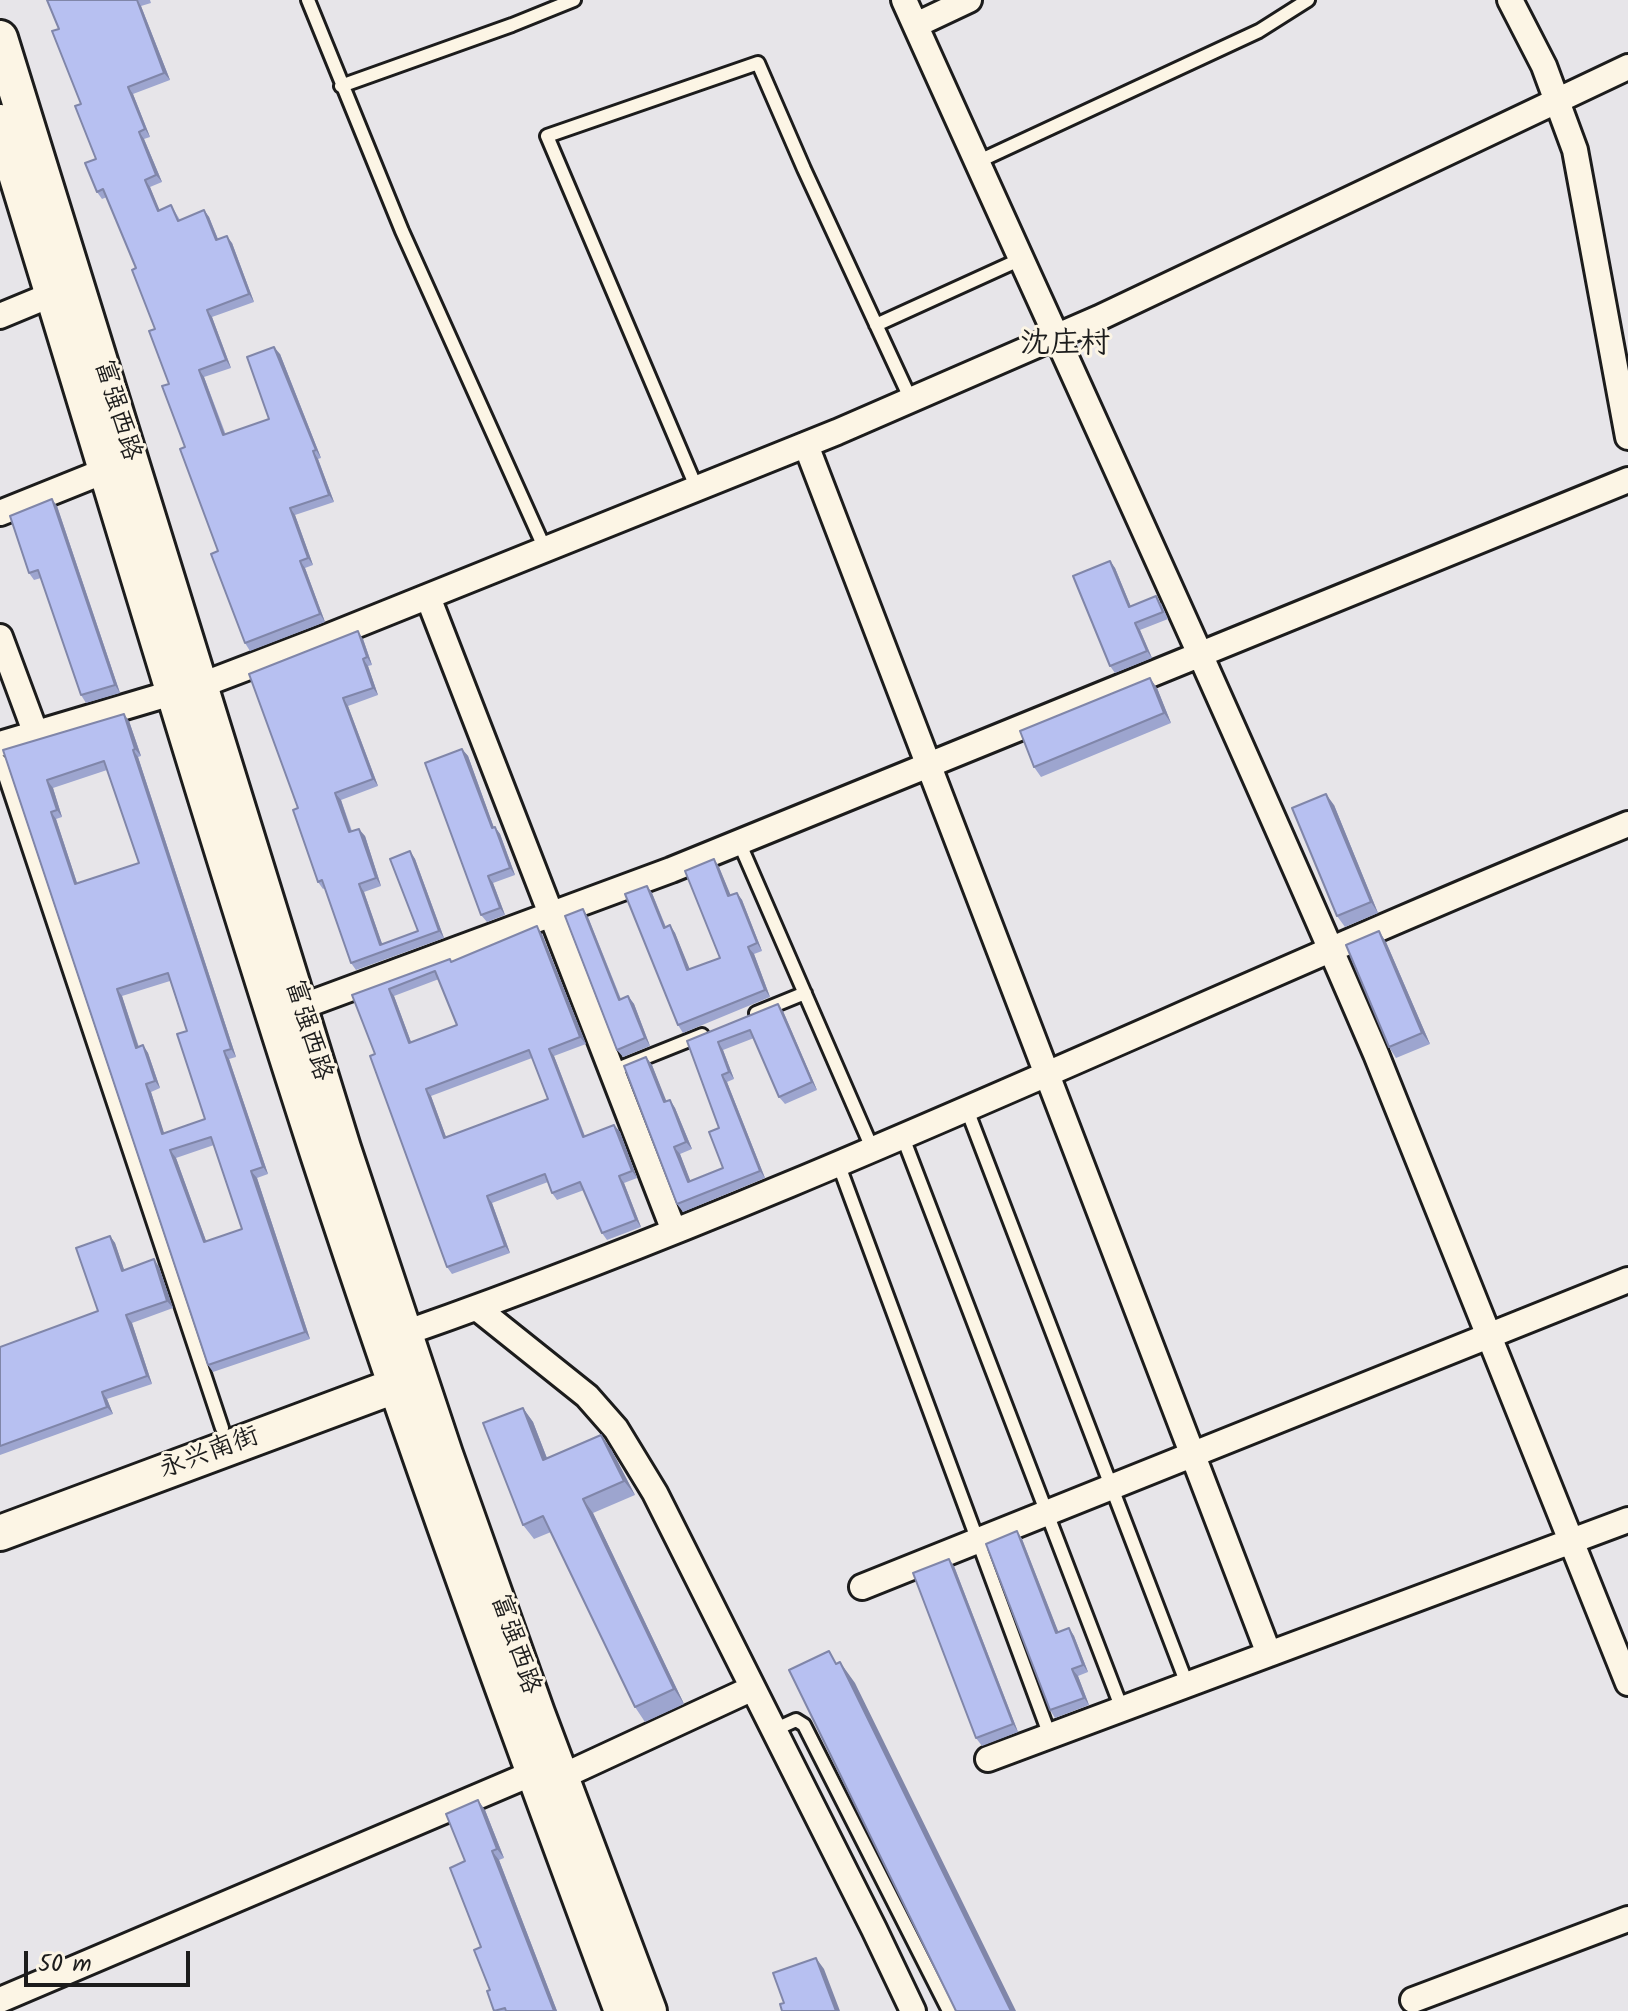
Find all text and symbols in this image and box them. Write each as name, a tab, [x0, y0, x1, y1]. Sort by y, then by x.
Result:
district label: 沈庄村	[1020, 329, 1110, 365]
street label: 富强西路	[85, 357, 145, 465]
street label: 富强西路	[276, 977, 336, 1085]
street label: 永兴南街	[156, 1423, 264, 1487]
street label: 富强西路	[481, 1591, 545, 1699]
scale bar	[28, 1935, 194, 1985]
text: 50 m	[38, 1945, 92, 1984]

